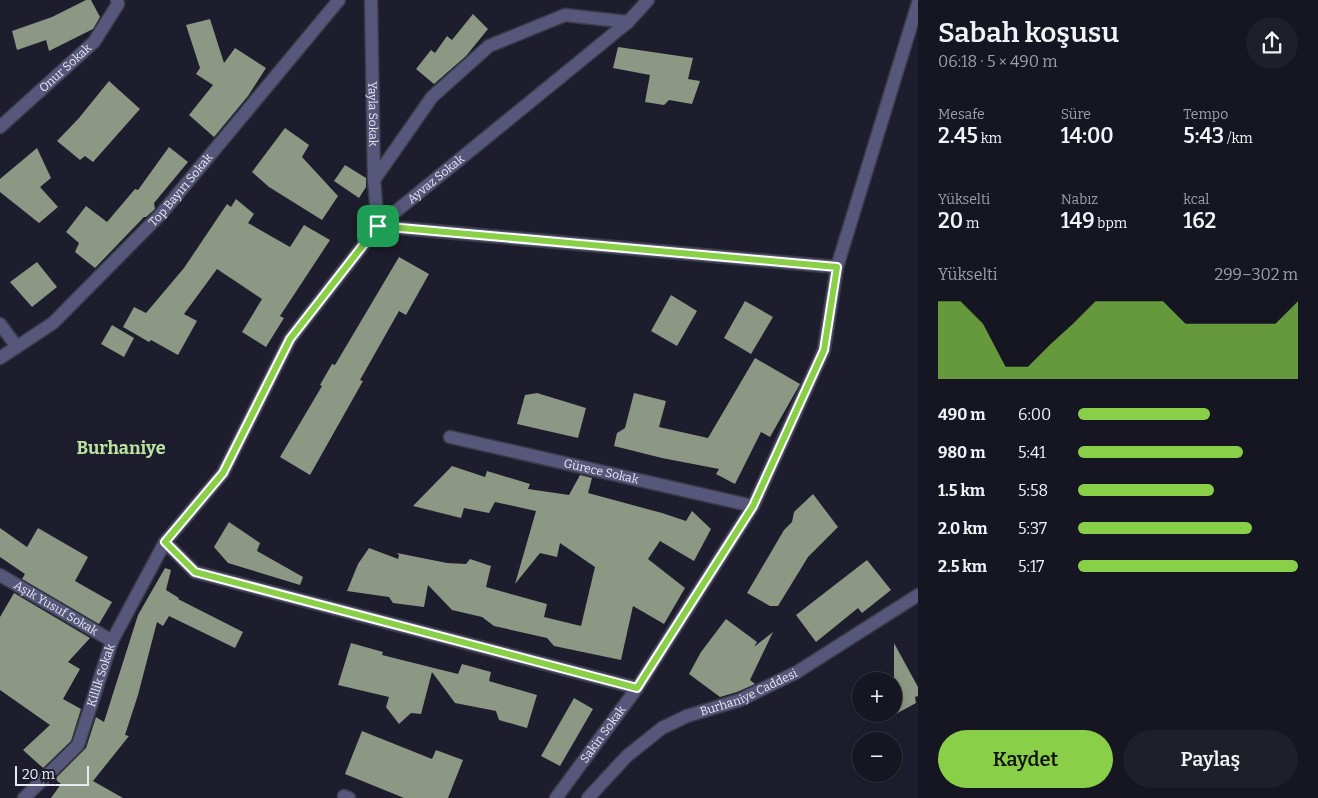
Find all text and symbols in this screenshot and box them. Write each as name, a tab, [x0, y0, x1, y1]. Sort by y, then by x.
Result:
text: Sabah koşusu	[938, 16, 1119, 49]
button: share	[1246, 17, 1298, 69]
street label: Onur Sokak	[36, 41, 94, 95]
text: 06:18 · 5 × 490 m	[938, 52, 1057, 71]
street label: Yayla Sokak	[365, 81, 380, 147]
text: Mesafe	[938, 106, 985, 123]
text: Süre	[1061, 106, 1091, 123]
text: Tempo	[1183, 106, 1228, 123]
text: 2.45	[938, 123, 978, 149]
text: 14:00	[1061, 123, 1114, 149]
text: 5:43	[1183, 123, 1224, 149]
text: km	[978, 130, 1002, 147]
text: /km	[1224, 130, 1253, 147]
street label: Top Bayırı Sokak	[146, 150, 216, 229]
street label: Ayvaz Sokak	[404, 152, 467, 206]
text: Yükselti	[938, 191, 990, 208]
text: Nabız	[1061, 191, 1098, 208]
text: kcal	[1183, 191, 1209, 208]
pin	[357, 205, 399, 247]
text: 20	[938, 208, 963, 234]
text: 149	[1061, 208, 1095, 234]
text: 162	[1183, 208, 1216, 234]
icon: arrive	[364, 212, 392, 240]
text: m	[963, 215, 979, 232]
text: bpm	[1095, 215, 1127, 232]
text: Yükselti	[938, 265, 998, 284]
text: 299–302 m	[1214, 265, 1298, 284]
text: 490 m	[938, 405, 986, 424]
text: 6:00	[1018, 405, 1051, 424]
district label: Burhaniye	[76, 437, 166, 459]
text: 980 m	[938, 443, 985, 462]
text: 5:41	[1018, 443, 1046, 462]
street label: Gürece Sokak	[562, 456, 640, 487]
text: 1.5 km	[938, 481, 985, 500]
text: 5:58	[1018, 481, 1048, 500]
text: 2.0 km	[938, 519, 988, 538]
text: 5:37	[1018, 519, 1047, 538]
text: 2.5 km	[938, 557, 987, 576]
text: 5:17	[1018, 557, 1044, 576]
street label: Aşık Yusuf Sokak	[11, 578, 101, 638]
street label: Killik Sokak	[84, 642, 118, 709]
street label: Burhaniye Caddesi	[698, 666, 800, 719]
map controls	[852, 672, 902, 782]
button: +	[852, 672, 902, 722]
street label: Sakin Sokak	[577, 703, 629, 766]
button: Kaydet	[938, 730, 1113, 788]
button: Paylaş	[1123, 730, 1298, 788]
button: −	[852, 732, 902, 782]
scale bar	[15, 763, 89, 786]
text: 20 m	[22, 766, 55, 783]

